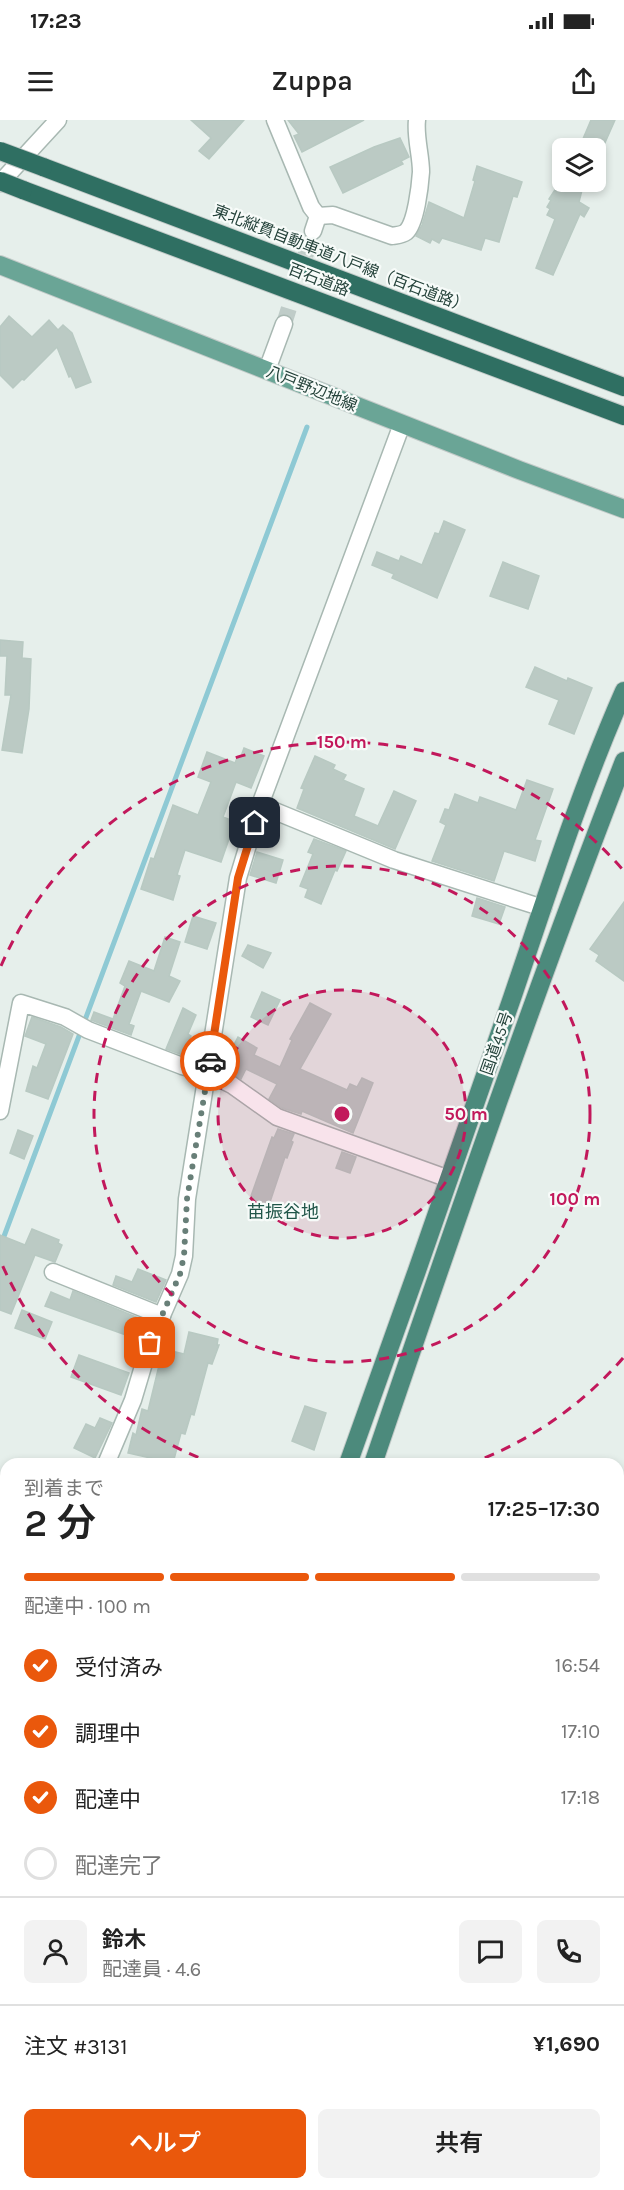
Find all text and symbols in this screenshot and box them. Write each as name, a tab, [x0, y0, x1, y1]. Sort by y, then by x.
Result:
text: 17:23	[30, 8, 82, 34]
icon: menu	[24, 65, 57, 98]
text: Zuppa	[271, 65, 353, 97]
icon: share	[567, 65, 600, 98]
map controls	[552, 138, 606, 192]
button: layers	[552, 138, 606, 192]
street label: 東北縦貫自動車道八戸線（百石道路）	[211, 200, 471, 316]
street label: 百石道路	[286, 259, 352, 299]
street label: 八戸野辺地線	[264, 362, 360, 415]
text: 150 m	[317, 731, 367, 753]
pin	[229, 797, 280, 848]
icon: home	[238, 806, 271, 839]
street label: 国道45号	[477, 1009, 516, 1077]
courier	[180, 1031, 240, 1091]
icon: car	[194, 1045, 227, 1078]
text: 50 m	[444, 1103, 488, 1125]
centre of rings	[332, 1104, 352, 1124]
text: 100 m	[550, 1188, 600, 1210]
district label: 苗振谷地	[247, 1201, 319, 1223]
pin	[124, 1317, 175, 1368]
icon: bag	[133, 1326, 166, 1359]
text: 到着まで	[24, 1477, 104, 1500]
text: 17:25–17:30	[487, 1496, 600, 1522]
text: 2 分	[24, 1500, 96, 1546]
text: 配達中 · 100 m	[24, 1595, 151, 1618]
icon: check	[24, 1649, 57, 1682]
text: 16:54	[555, 1654, 600, 1677]
text: 受付済み	[75, 1655, 163, 1681]
icon: check	[24, 1715, 57, 1748]
text: 17:10	[561, 1720, 600, 1743]
text: 調理中	[75, 1721, 141, 1747]
icon: check	[24, 1781, 57, 1814]
text: 17:18	[560, 1786, 600, 1809]
text: 配達中	[75, 1787, 141, 1813]
text: 配達完了	[75, 1853, 163, 1879]
button: person	[24, 1920, 87, 1983]
button: chat	[459, 1920, 522, 1983]
button: phone	[537, 1920, 600, 1983]
text: 鈴木	[102, 1927, 146, 1953]
text: 配達員 · 4.6	[102, 1958, 201, 1981]
text: ¥1,690	[533, 2031, 600, 2057]
text: 注文 #3131	[24, 2034, 128, 2060]
button: ヘルプ	[24, 2109, 306, 2178]
button: 共有	[318, 2109, 600, 2178]

